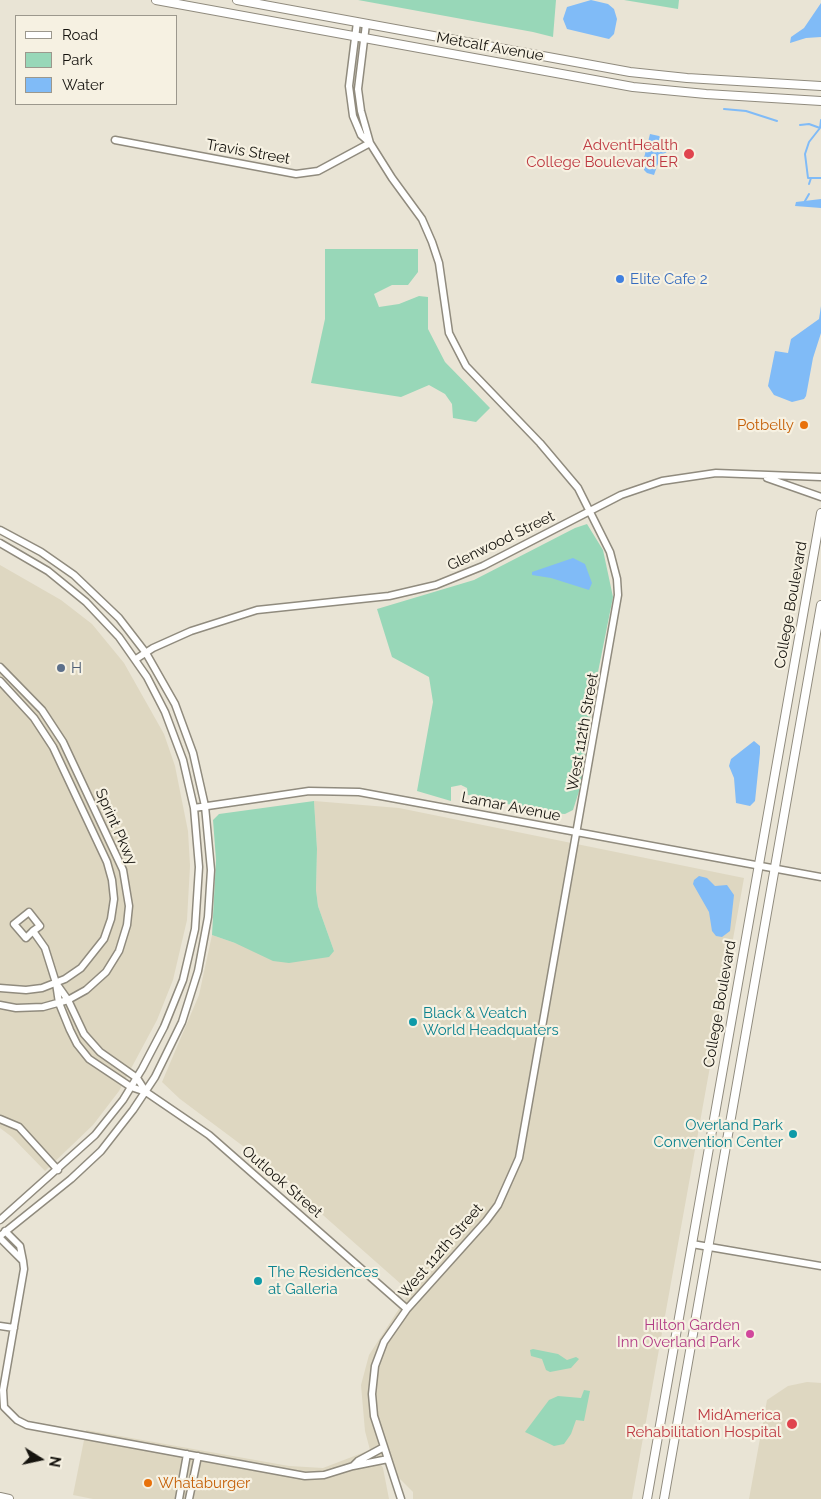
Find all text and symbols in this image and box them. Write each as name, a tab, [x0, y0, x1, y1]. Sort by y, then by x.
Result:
legend	[15, 15, 178, 105]
text: Road	[62, 26, 98, 44]
street label: Metcalf Avenue	[435, 29, 545, 65]
text: Park	[62, 51, 93, 69]
text: Water	[62, 76, 104, 94]
street label: Travis Street	[205, 136, 291, 168]
place label: AdventHealth College Boulevard ER	[526, 136, 678, 171]
marker: AdventHealth College Boulevard ER	[682, 147, 696, 161]
place label: Elite Cafe 2	[630, 270, 708, 288]
marker: Elite Cafe 2	[614, 273, 626, 285]
place label: Potbelly	[737, 416, 794, 434]
marker: Potbelly	[798, 419, 810, 431]
street label: Glenwood Street	[445, 507, 557, 575]
street label: College Boulevard	[771, 540, 811, 670]
place label: H	[71, 659, 82, 677]
marker: H	[55, 662, 67, 674]
street label: West 112th Street	[564, 672, 602, 792]
street label: Sprint Pkwy	[91, 786, 141, 868]
street label: Lamar Avenue	[460, 789, 562, 825]
street label: College Boulevard	[700, 939, 740, 1069]
place label: Black & Veatch World Headquaters	[423, 1004, 559, 1039]
marker: Black & Veatch World Headquaters	[407, 1016, 419, 1028]
place label: Overland Park Convention Center	[653, 1116, 783, 1151]
marker: Overland Park Convention Center	[787, 1128, 799, 1140]
street label: Outlook Street	[238, 1142, 326, 1222]
street label: West 112th Street	[395, 1200, 487, 1302]
place label: The Residences at Galleria	[268, 1263, 378, 1298]
marker: The Residences at Galleria	[252, 1275, 264, 1287]
place label: Hilton Garden Inn Overland Park	[617, 1316, 740, 1351]
marker: Hilton Garden Inn Overland Park	[744, 1328, 756, 1340]
place label: MidAmerica Rehabilitation Hospital	[626, 1406, 781, 1441]
marker: MidAmerica Rehabilitation Hospital	[785, 1417, 799, 1431]
north arrow	[15, 1434, 65, 1484]
text: N	[46, 1455, 64, 1468]
place label: Whataburger	[158, 1474, 250, 1492]
marker: Whataburger	[142, 1477, 154, 1489]

